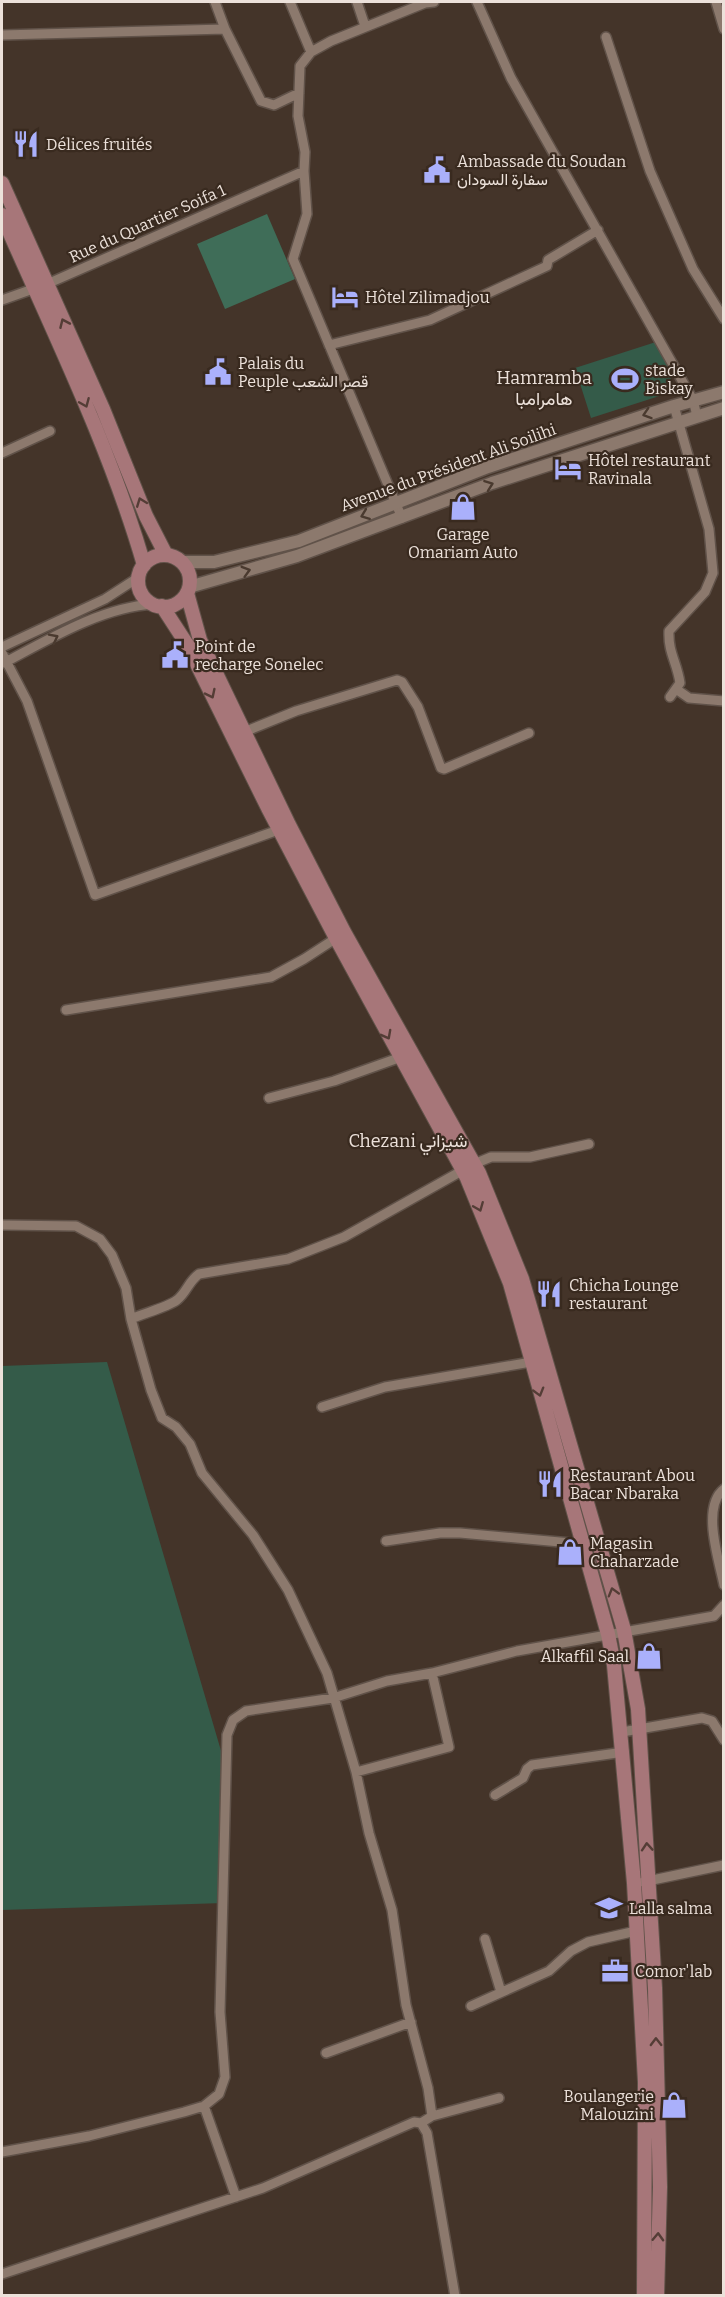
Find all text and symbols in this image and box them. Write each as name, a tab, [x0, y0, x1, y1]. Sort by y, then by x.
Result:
restaurant icon: Délices fruités	[11, 129, 41, 159]
place label: Délices fruités	[46, 135, 153, 154]
place label: Ambassade du Soudan سفارة السودان	[457, 152, 626, 190]
public building icon: Ambassade du Soudan سفارة السودان	[422, 155, 452, 185]
street label: Rue du Quartier Soifa 1	[66, 180, 229, 267]
hotel icon: Hôtel Zilimadjou	[330, 282, 360, 312]
place label: Hôtel Zilimadjou	[365, 288, 490, 307]
one-way arrow	[59, 318, 71, 329]
place label: Palais du Peuple قصر الشعب	[238, 354, 368, 392]
public building icon: Palais du Peuple قصر الشعب	[203, 357, 233, 387]
place label: stade Biskay	[645, 361, 693, 398]
sports icon: stade Biskay	[610, 364, 640, 394]
district label: Hamramba هامرامبا	[496, 367, 592, 410]
one-way arrow	[78, 396, 90, 407]
one-way arrow	[642, 407, 653, 420]
street label: Avenue du Président Ali Soilihi	[338, 420, 559, 515]
place label: Hôtel restaurant Ravinala	[588, 451, 711, 488]
hotel icon: Hôtel restaurant Ravinala	[553, 454, 583, 484]
one-way arrow	[483, 480, 494, 492]
shop icon: Garage Omariam Auto	[448, 492, 478, 522]
one-way arrow	[136, 497, 148, 508]
one-way arrow	[360, 508, 371, 520]
place label: Garage Omariam Auto	[408, 525, 518, 562]
one-way arrow	[240, 566, 251, 578]
one-way arrow	[47, 634, 58, 646]
place label: Point de recharge Sonelec	[195, 637, 324, 674]
public building icon: Point de recharge Sonelec	[160, 640, 190, 670]
one-way arrow	[204, 687, 215, 698]
one-way arrow	[380, 1028, 392, 1039]
district label: Chezani شيزاني	[348, 1130, 468, 1156]
one-way arrow	[472, 1200, 484, 1211]
place label: Chicha Lounge restaurant	[569, 1276, 679, 1313]
restaurant icon: Chicha Lounge restaurant	[534, 1279, 564, 1309]
one-way arrow	[532, 1387, 545, 1397]
place label: Restaurant Abou Bacar Nbaraka	[570, 1466, 695, 1503]
restaurant icon: Restaurant Abou Bacar Nbaraka	[535, 1469, 565, 1499]
place label: Magasin Chaharzade	[590, 1534, 679, 1571]
shop icon: Magasin Chaharzade	[555, 1537, 585, 1567]
one-way arrow	[608, 1588, 620, 1598]
shop icon: Alkaffil Saal	[634, 1641, 664, 1671]
place label: Alkaffil Saal	[540, 1647, 629, 1666]
one-way arrow	[640, 1843, 653, 1852]
school or university icon: Lalla salma	[594, 1893, 624, 1923]
place label: Lalla salma	[629, 1899, 713, 1918]
office icon: Comor'lab	[600, 1956, 630, 1986]
place label: Comor'lab	[635, 1962, 712, 1981]
one-way arrow	[650, 2038, 663, 2047]
place label: Boulangerie Malouzini	[564, 2087, 654, 2124]
shop icon: Boulangerie Malouzini	[659, 2090, 689, 2120]
one-way arrow	[652, 2233, 665, 2242]

